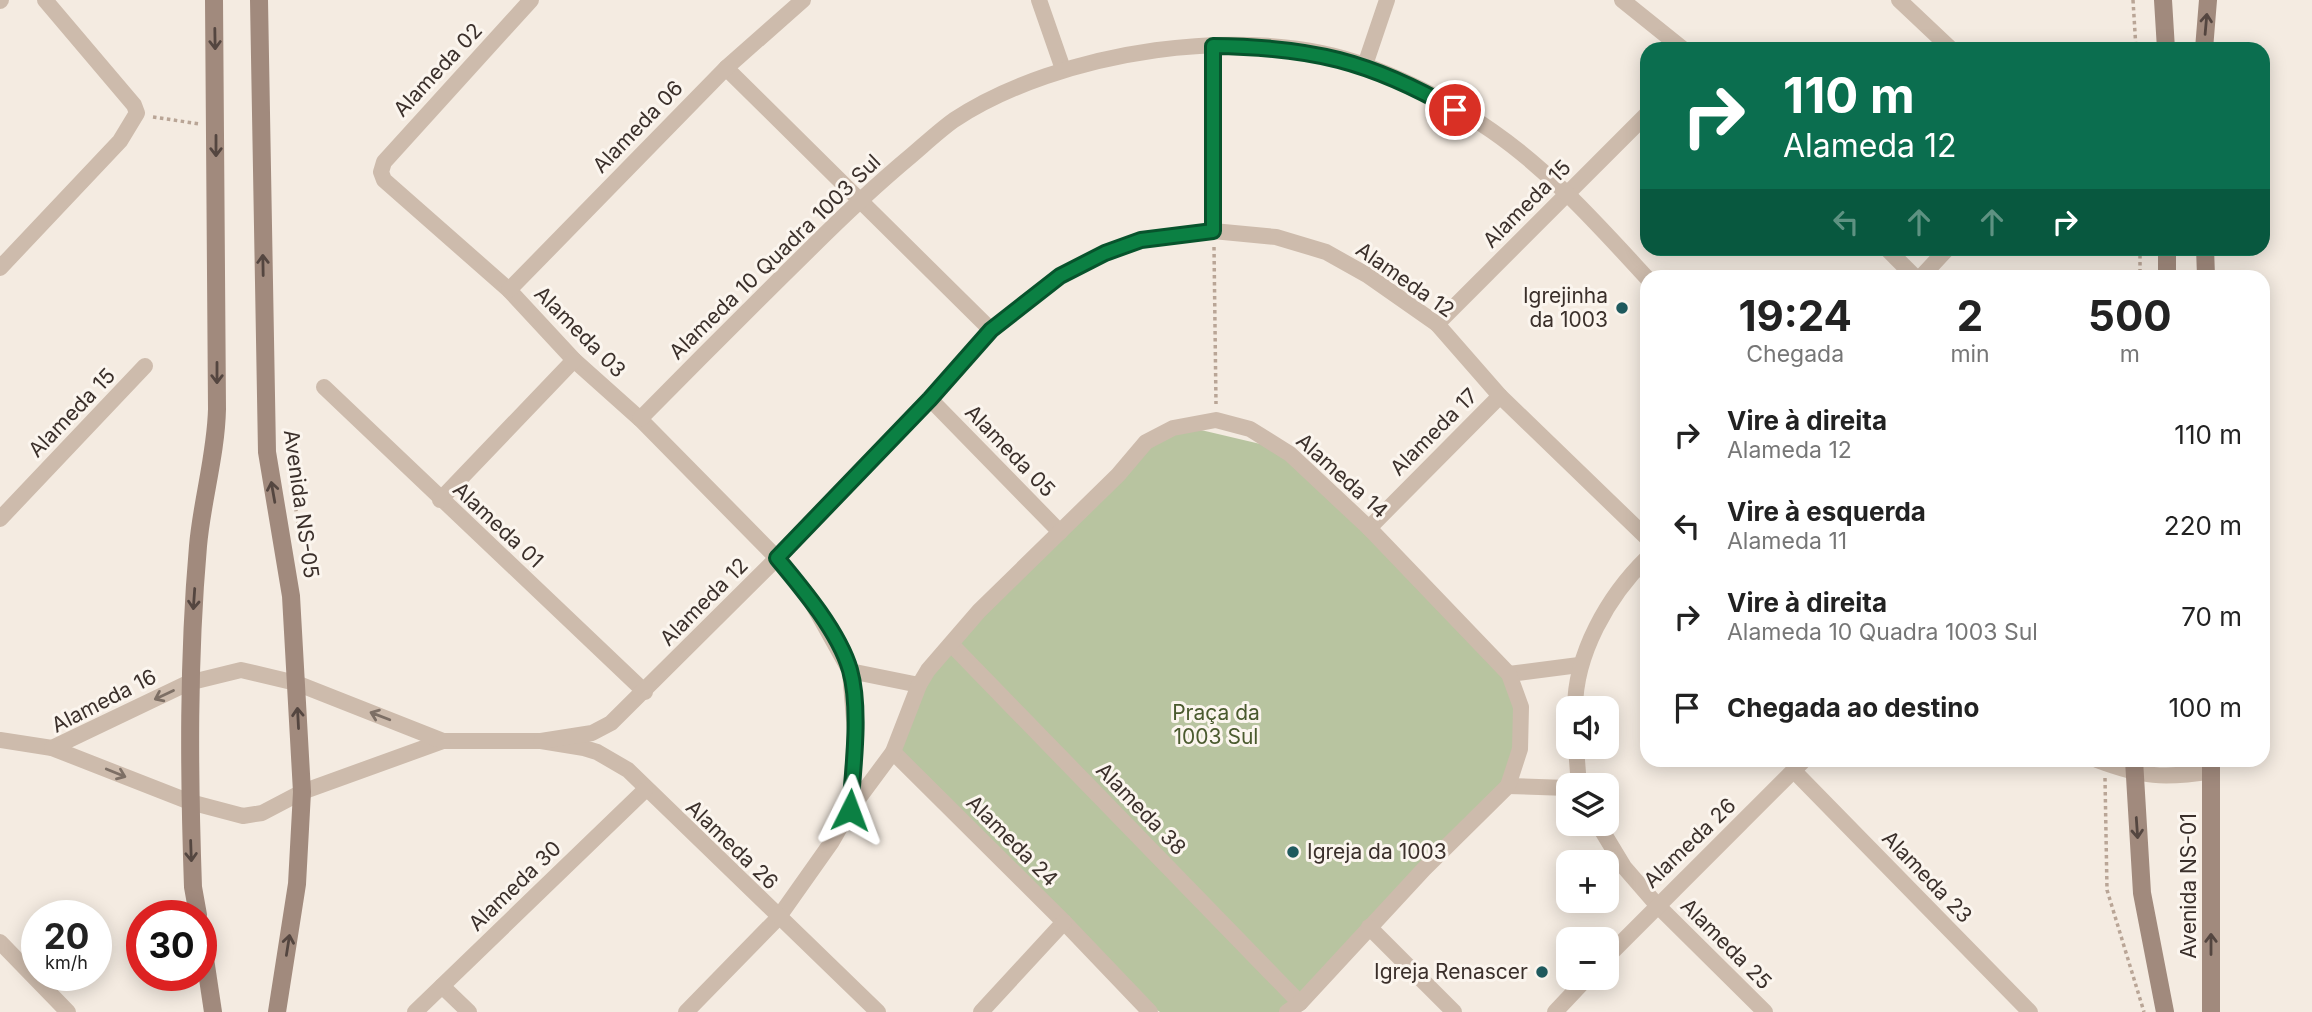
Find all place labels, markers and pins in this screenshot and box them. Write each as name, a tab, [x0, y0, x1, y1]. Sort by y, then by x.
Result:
pin	[1425, 80, 1485, 140]
place label: Igrejinha da 1003	[1523, 283, 1608, 332]
marker: Igrejinha da 1003	[1614, 300, 1630, 316]
place label: Igreja da 1003	[1307, 839, 1447, 864]
marker: Igreja da 1003	[1285, 844, 1301, 860]
place label: Igreja Renascer	[1374, 959, 1528, 984]
marker: Igreja Renascer	[1534, 964, 1550, 980]

